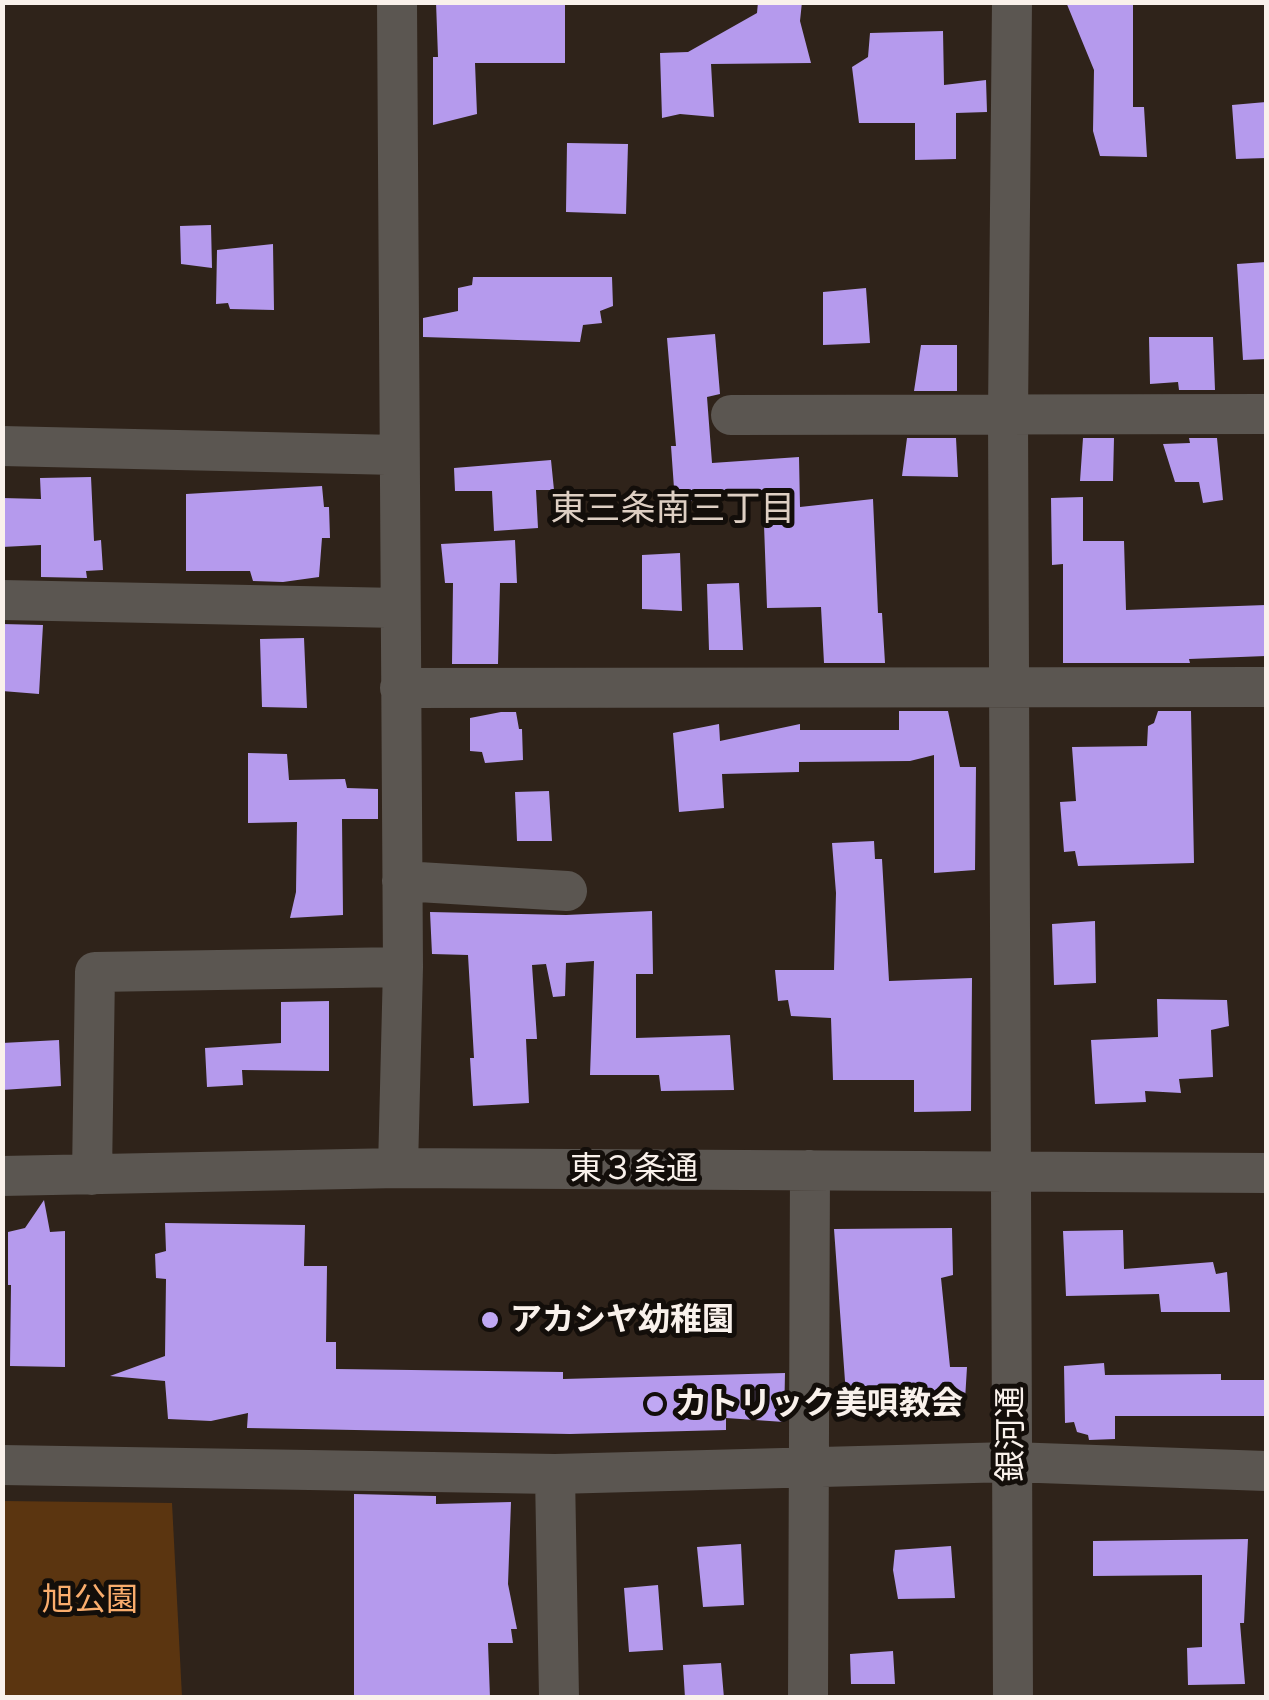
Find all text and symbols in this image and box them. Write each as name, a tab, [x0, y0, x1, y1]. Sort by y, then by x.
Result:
district label: 東三条南三丁目	[551, 488, 795, 530]
street label: 東３条通	[570, 1150, 698, 1188]
place label: アカシヤ幼稚園	[510, 1301, 734, 1339]
marker: アカシヤ幼稚園	[479, 1309, 501, 1331]
place label: カトリック美唄教会	[675, 1385, 963, 1423]
street label: 銀河通	[992, 1386, 1030, 1482]
marker: カトリック美唄教会	[644, 1393, 666, 1415]
park label: 旭公園	[42, 1581, 138, 1619]

